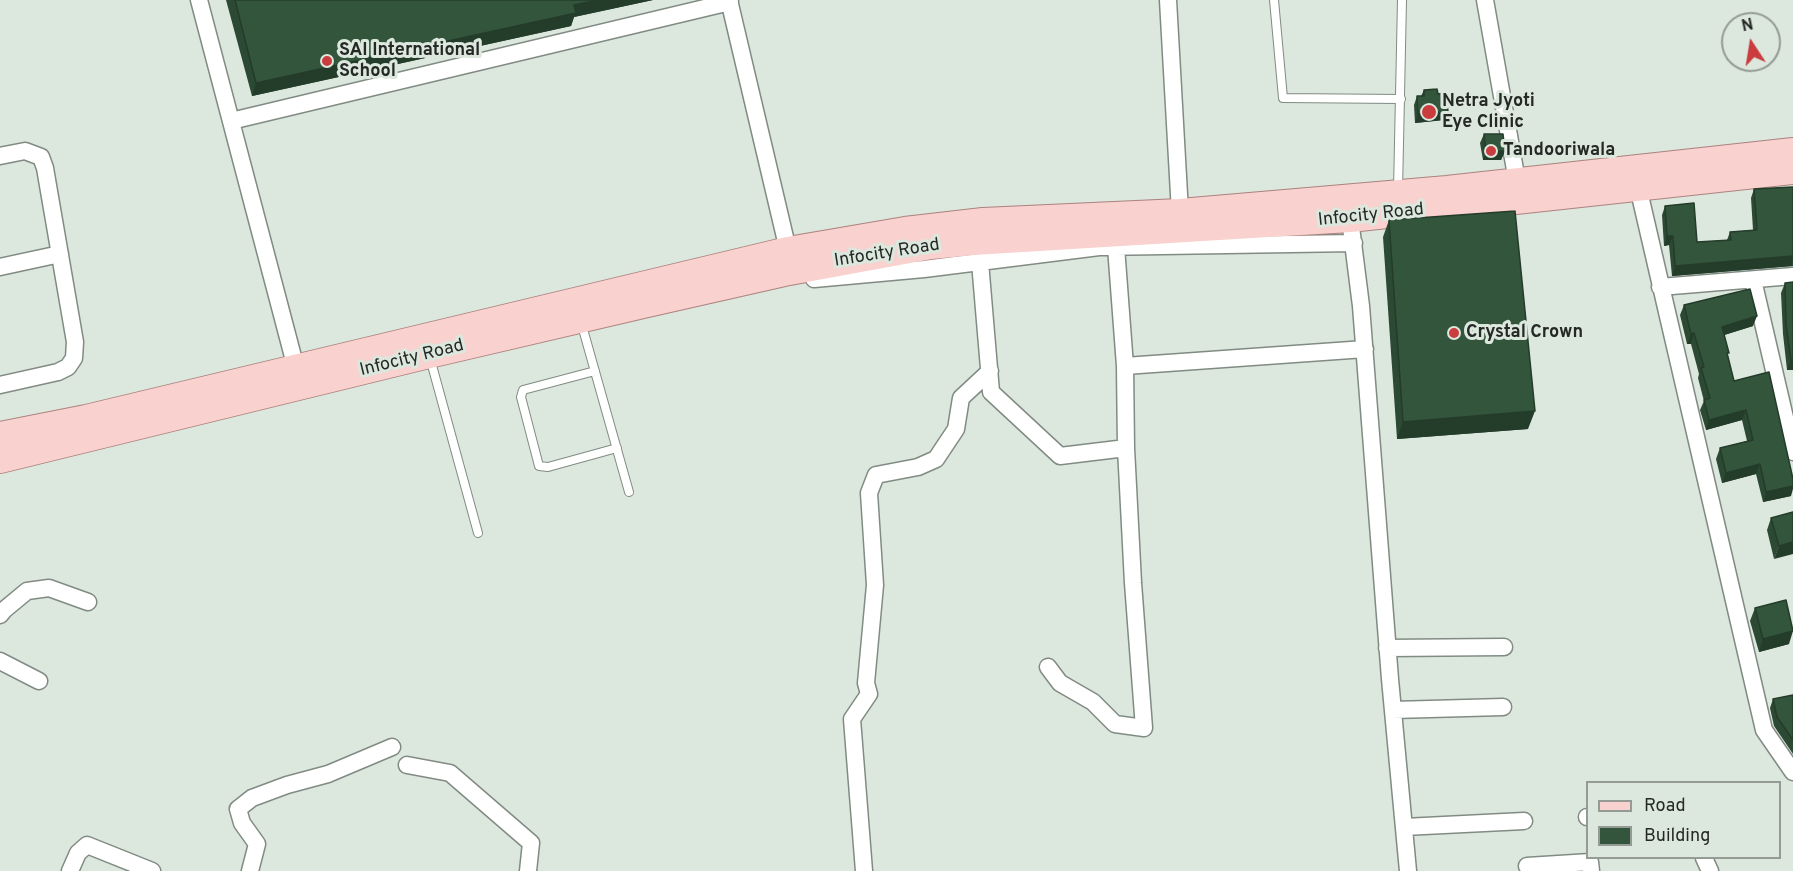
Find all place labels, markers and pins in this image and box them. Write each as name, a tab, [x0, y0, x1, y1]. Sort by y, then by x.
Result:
place label: SAI International School	[339, 40, 480, 82]
marker: SAI International School	[320, 54, 334, 68]
place label: Netra Jyoti Eye Clinic	[1442, 91, 1535, 134]
marker: Netra Jyoti Eye Clinic	[1420, 103, 1438, 121]
place label: Tandooriwala	[1503, 140, 1615, 162]
marker: Tandooriwala	[1484, 144, 1498, 158]
place label: Crystal Crown	[1466, 322, 1583, 344]
marker: Crystal Crown	[1447, 326, 1461, 340]

